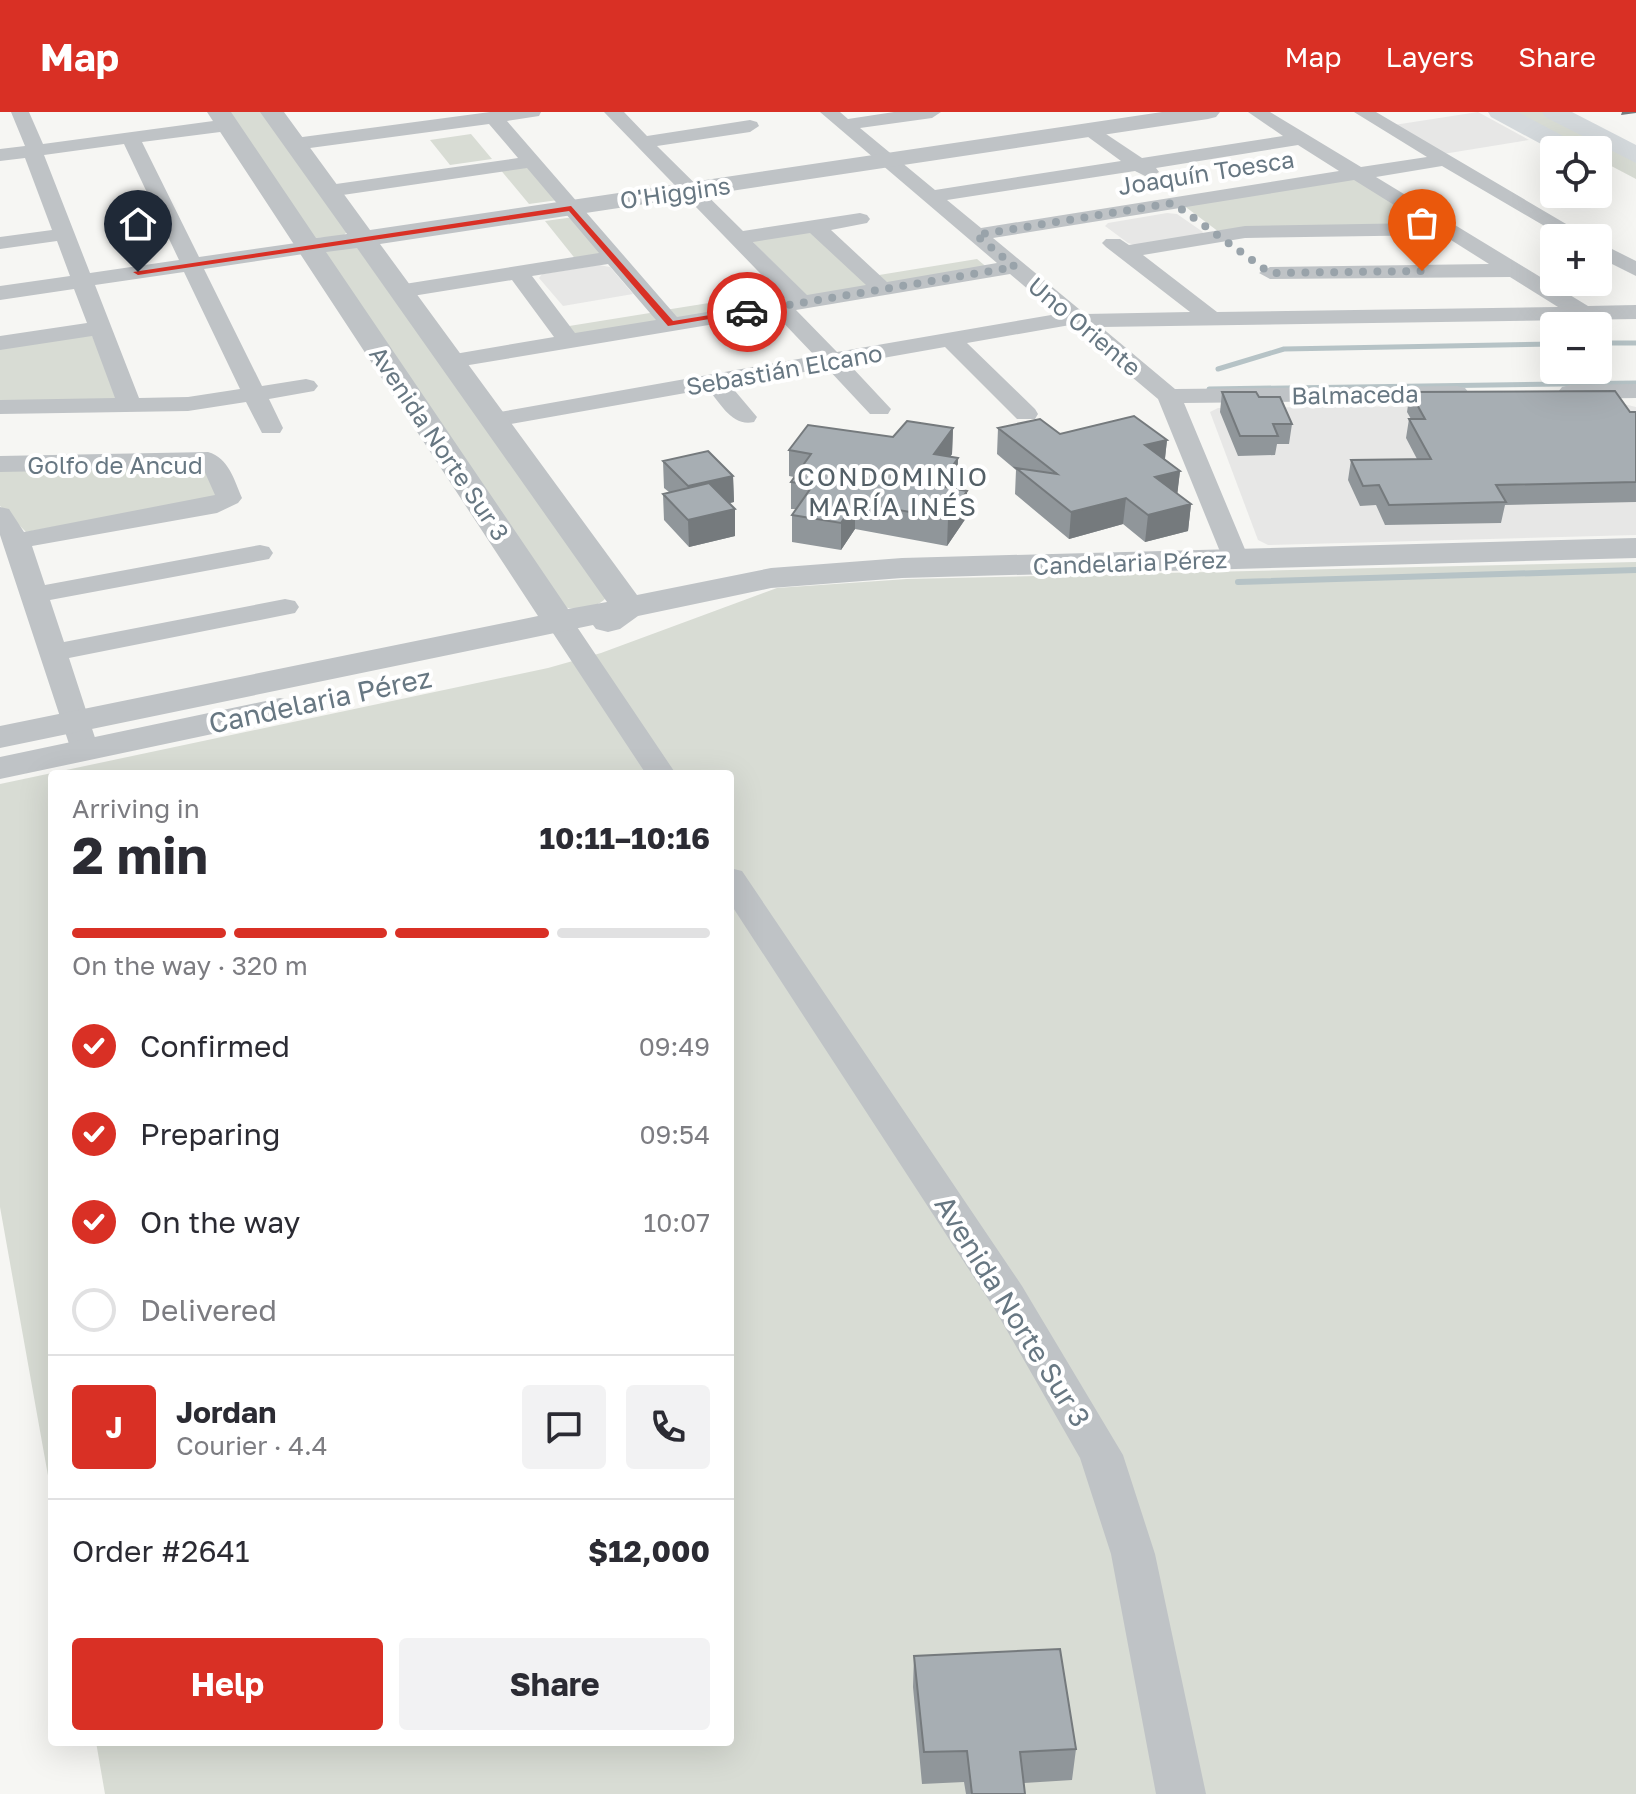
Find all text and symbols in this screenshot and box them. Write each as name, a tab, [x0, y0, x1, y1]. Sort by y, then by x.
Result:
text: Map	[40, 34, 119, 79]
text: Map	[1284, 40, 1342, 73]
text: Layers	[1386, 40, 1474, 73]
text: Share	[1518, 40, 1596, 73]
map controls	[1540, 136, 1612, 384]
button: locate	[1540, 136, 1612, 208]
street label: Joaquín Toesca	[1116, 144, 1296, 200]
street label: O'Higgins	[618, 170, 732, 214]
pin	[1388, 189, 1456, 271]
pin	[104, 190, 172, 272]
icon: bag	[1400, 201, 1444, 245]
icon: home	[116, 202, 160, 246]
button: +	[1540, 224, 1612, 296]
street label: Uno Oriente	[1023, 270, 1147, 382]
courier	[707, 272, 787, 352]
icon: car	[725, 290, 769, 334]
button: −	[1540, 312, 1612, 384]
street label: Sebastián Elcano	[684, 337, 884, 401]
street label: Avenida Norte Sur 3	[364, 340, 516, 546]
street label: Balmaceda	[1291, 378, 1419, 410]
street label: Golfo de Ancud	[27, 450, 203, 479]
district label: CONDOMINIO MARÍA INÉS	[797, 461, 989, 522]
street label: Candelaria Pérez	[1032, 544, 1228, 580]
street label: Candelaria Pérez	[206, 660, 434, 740]
text: Arriving in	[72, 793, 200, 824]
text: 10:11–10:16	[540, 820, 710, 856]
text: 2 min	[72, 823, 208, 885]
text: On the way · 320 m	[72, 950, 308, 981]
icon: check	[72, 1024, 116, 1068]
text: Confirmed	[140, 1028, 290, 1064]
text: 09:49	[639, 1031, 710, 1062]
icon: check	[72, 1112, 116, 1156]
text: Preparing	[140, 1116, 281, 1152]
text: 09:54	[639, 1119, 710, 1150]
street label: Avenida Norte Sur 3	[928, 1189, 1098, 1433]
icon: check	[72, 1200, 116, 1244]
text: On the way	[140, 1204, 300, 1240]
text: 10:07	[644, 1207, 710, 1238]
text: Delivered	[140, 1292, 277, 1328]
button: chat	[522, 1385, 606, 1469]
button: phone	[626, 1385, 710, 1469]
text: Jordan	[176, 1394, 276, 1430]
text: J	[105, 1409, 123, 1445]
text: Courier · 4.4	[176, 1430, 328, 1461]
text: Order #2641	[72, 1533, 249, 1569]
text: $12,000	[588, 1533, 710, 1569]
button: Help	[72, 1638, 383, 1730]
button: Share	[399, 1638, 710, 1730]

